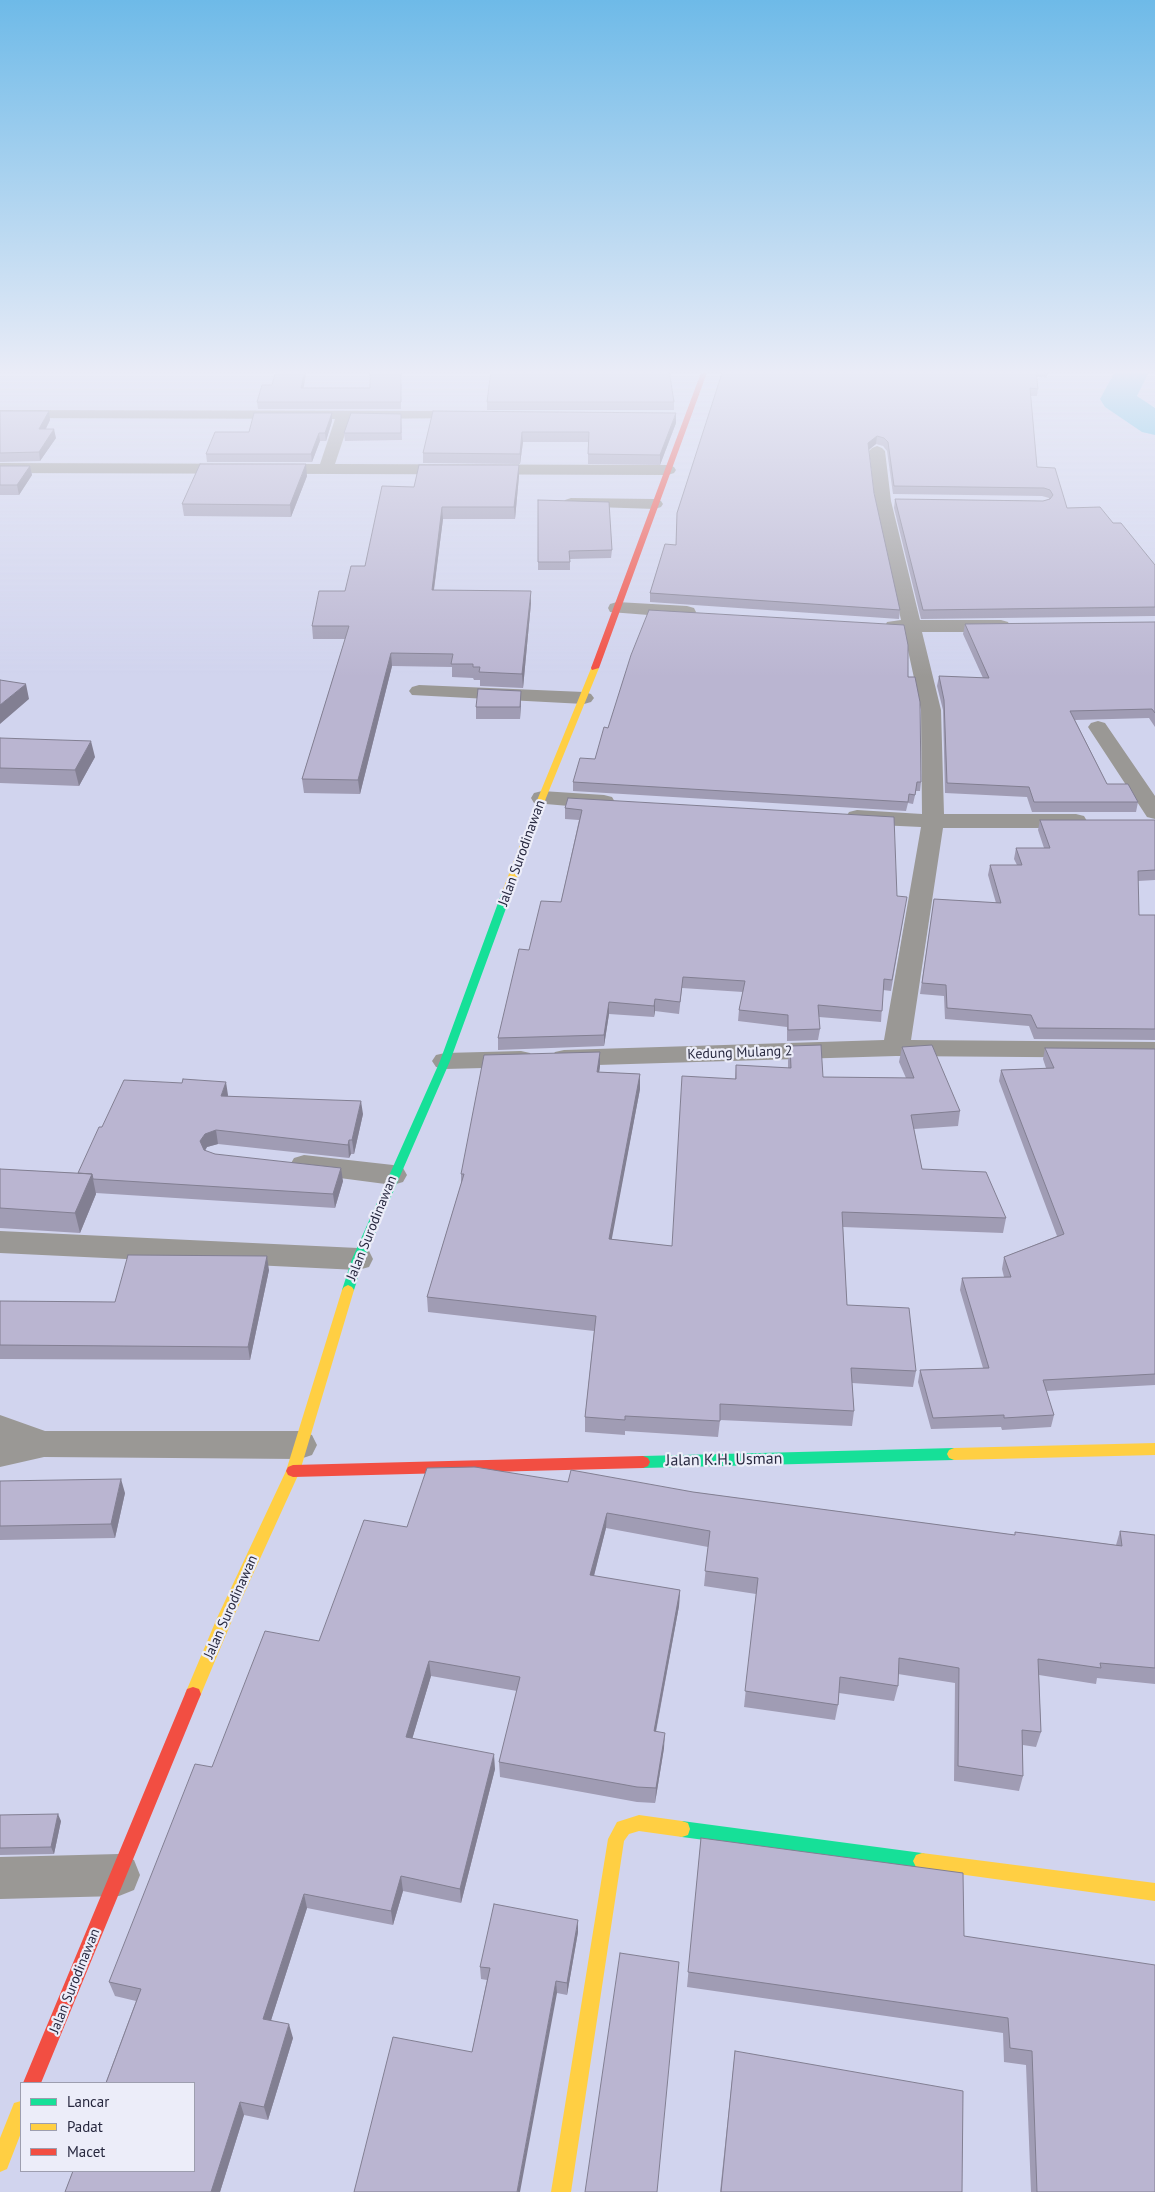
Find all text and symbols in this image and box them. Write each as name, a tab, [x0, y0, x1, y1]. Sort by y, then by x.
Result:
street label: Jalan Surodinawan	[495, 798, 549, 908]
street label: Kedung Mulang 2	[687, 1043, 793, 1063]
street label: Jalan Surodinawan	[343, 1173, 401, 1283]
street label: Jalan K.H. Usman	[665, 1449, 783, 1471]
street label: Jalan Surodinawan	[201, 1553, 261, 1661]
street label: Jalan Surodinawan	[46, 1926, 104, 2036]
legend	[20, 2082, 195, 2172]
text: Lancar	[67, 2092, 109, 2111]
text: Padat	[67, 2117, 103, 2136]
text: Macet	[67, 2142, 105, 2161]

